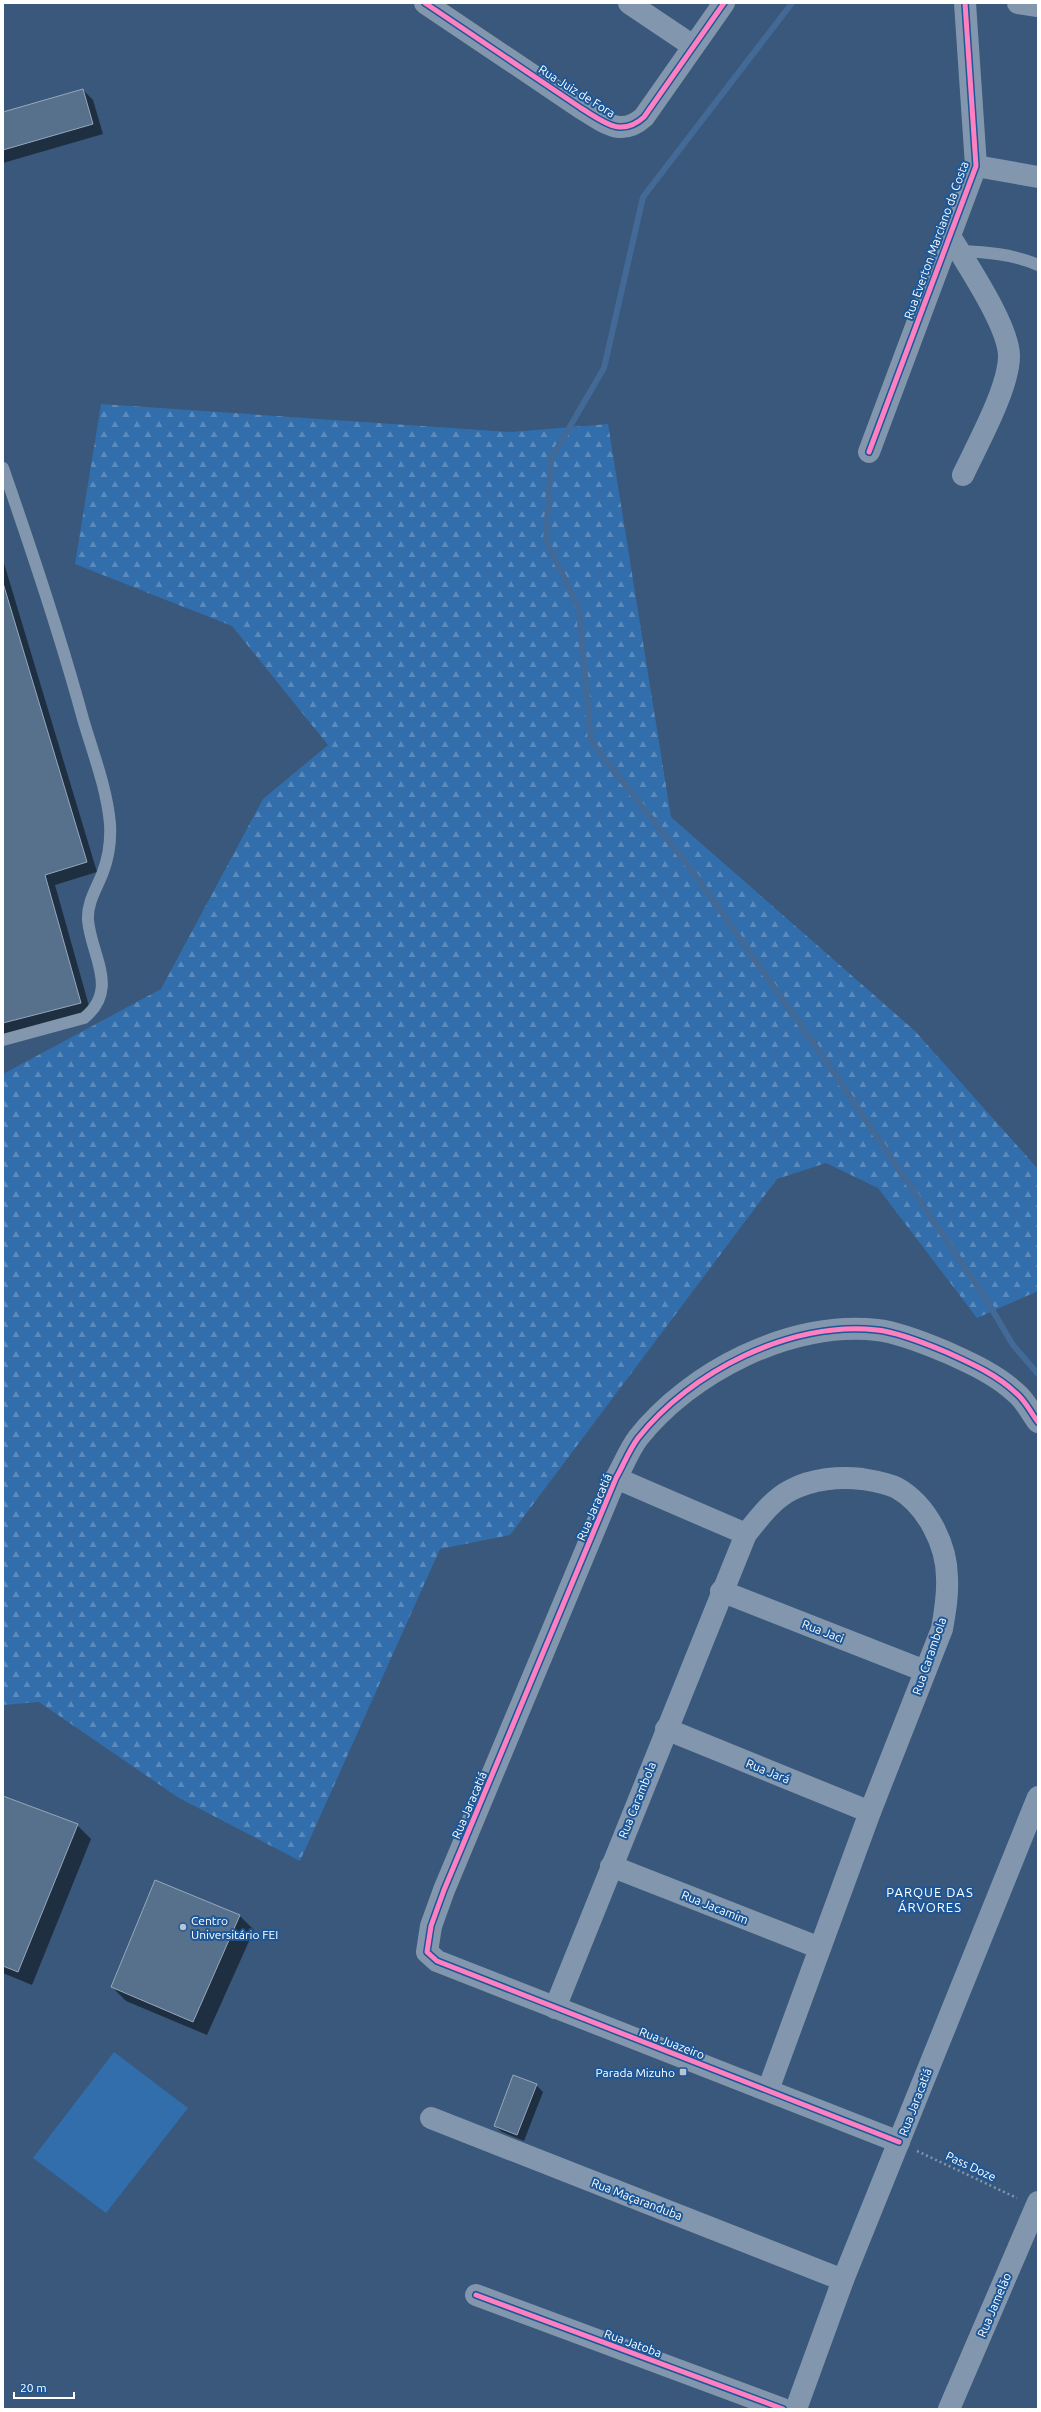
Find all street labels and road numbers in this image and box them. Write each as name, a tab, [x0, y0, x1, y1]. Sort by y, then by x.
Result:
street label: Rua Juiz de Fora	[536, 62, 618, 120]
street label: Rua Everton Marciano da Costa	[901, 159, 971, 321]
street label: Rua Jaracatiá	[574, 1472, 614, 1542]
street label: Rua Carambola	[910, 1615, 948, 1697]
street label: Rua Jaci	[800, 1617, 846, 1645]
street label: Rua Jará	[744, 1756, 792, 1786]
street label: Rua Carambola	[616, 1760, 658, 1840]
street label: Rua Jaracatiá	[449, 1770, 489, 1840]
street label: Rua Jacamim	[680, 1888, 750, 1926]
street label: Rua Juazeiro	[638, 2025, 706, 2061]
street label: Rua Jaracatiá	[896, 2066, 934, 2138]
street label: Pass Doze	[944, 2149, 998, 2183]
street label: Rua Maçaranduba	[590, 2176, 684, 2222]
street label: Rua Jamelão	[975, 2271, 1013, 2339]
street label: Rua Jatoba	[602, 2327, 664, 2359]

